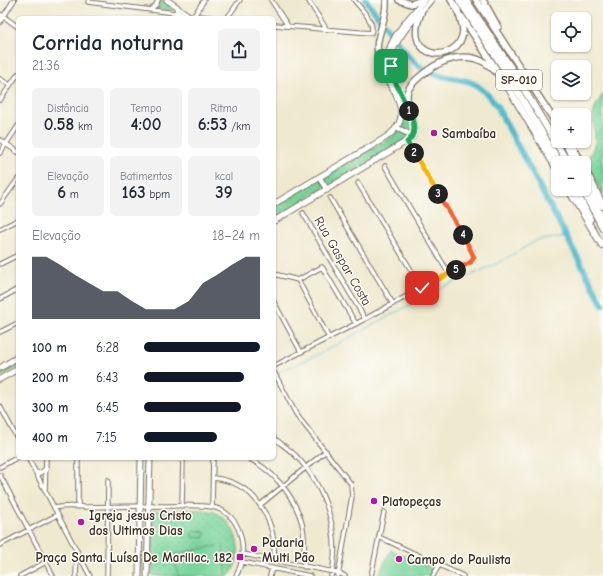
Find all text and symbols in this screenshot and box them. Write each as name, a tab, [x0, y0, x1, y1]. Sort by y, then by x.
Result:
map controls	[551, 12, 591, 196]
button: locate	[551, 12, 591, 52]
button: share	[218, 29, 260, 71]
text: Corrida noturna	[32, 30, 184, 56]
pin	[374, 49, 408, 83]
icon: arrive	[380, 55, 402, 77]
text: 21:36	[32, 58, 60, 73]
button: layers	[551, 60, 591, 100]
road number: SP-010	[496, 70, 542, 90]
pin: 1	[399, 101, 419, 121]
text: Distância	[47, 102, 89, 115]
text: Tempo	[130, 102, 162, 115]
text: Ritmo	[210, 102, 238, 115]
text: 1	[407, 104, 411, 117]
button: +	[551, 108, 591, 148]
text: 0.58	[44, 115, 74, 134]
text: 4:00	[131, 115, 161, 134]
text: 6:53	[198, 115, 227, 134]
text: km	[74, 120, 92, 133]
text: /km	[227, 120, 250, 133]
place label: Sambaíba	[442, 126, 496, 141]
marker: Sambaíba	[429, 128, 439, 138]
pin: 2	[404, 143, 424, 163]
text: 2	[411, 146, 417, 159]
button: −	[551, 156, 591, 196]
text: Elevação	[47, 170, 89, 183]
text: Batimentos	[120, 170, 172, 183]
text: kcal	[215, 170, 233, 183]
text: 6	[57, 183, 66, 202]
text: 163	[122, 183, 146, 202]
text: 39	[215, 183, 233, 202]
pin: 3	[428, 184, 448, 204]
text: 3	[435, 187, 441, 200]
text: m	[66, 188, 79, 201]
text: bpm	[146, 188, 170, 201]
street label: Rua Gaspar Costa	[311, 214, 375, 308]
pin: 4	[453, 225, 473, 245]
text: Elevação	[32, 228, 81, 243]
text: 18–24 m	[212, 228, 260, 243]
text: 4	[460, 228, 466, 241]
pin: 5	[446, 260, 466, 280]
text: 5	[453, 263, 459, 276]
pin	[405, 271, 439, 305]
icon: check	[411, 277, 433, 299]
text: 100 m	[32, 340, 67, 355]
text: 6:28	[96, 340, 119, 355]
text: 200 m	[32, 370, 68, 385]
text: 6:43	[96, 370, 118, 385]
text: 300 m	[32, 400, 68, 415]
text: 6:45	[96, 400, 119, 415]
text: 400 m	[32, 430, 68, 445]
text: 7:15	[96, 430, 117, 445]
place label: Platopeças	[382, 494, 441, 509]
marker: Platopeças	[369, 496, 379, 506]
place label: Igreja jesus Cristo dos Ultimos Dias	[89, 508, 192, 538]
marker: Igreja jesus Cristo dos Ultimos Dias	[76, 517, 86, 527]
place label: Padaria Multi Pão	[262, 535, 315, 565]
marker: Padaria Multi Pão	[249, 544, 259, 554]
place label: Praça Santa. Luísa De Marillac, 182	[36, 550, 232, 565]
marker: Praça Santa. Luísa De Marillac, 182	[235, 552, 245, 562]
place label: Campo do Paulista	[407, 552, 511, 567]
marker: Campo do Paulista	[394, 554, 404, 564]

